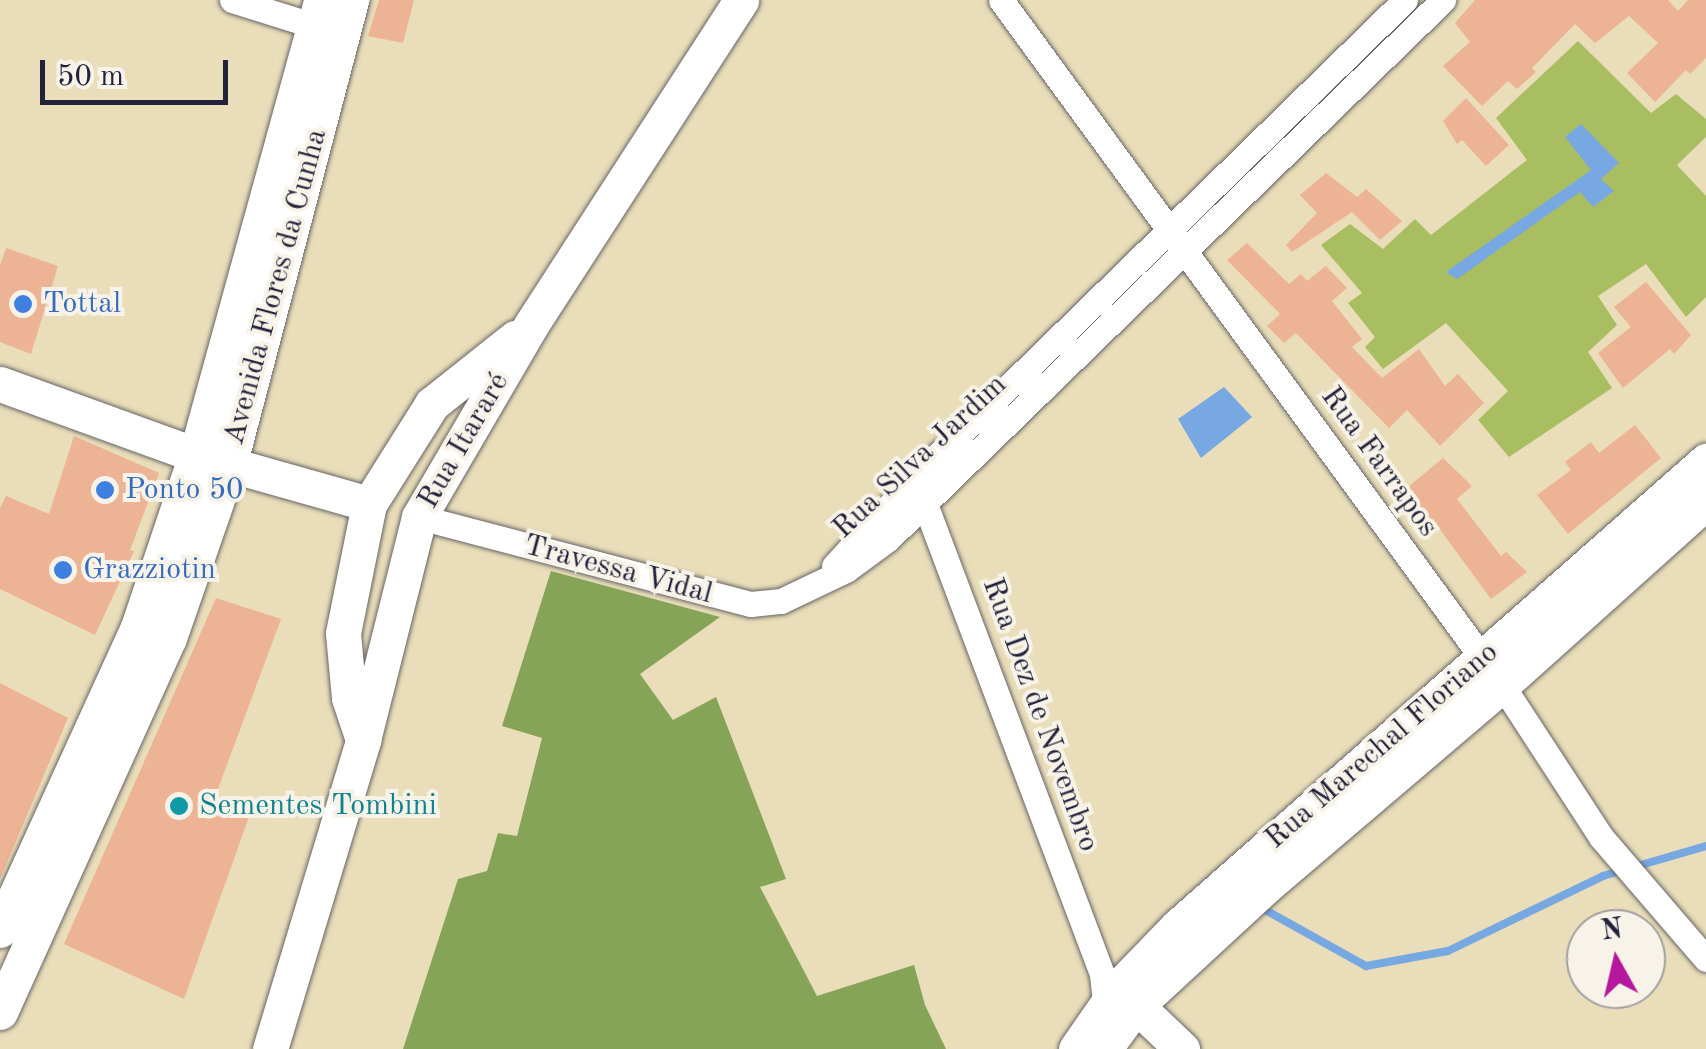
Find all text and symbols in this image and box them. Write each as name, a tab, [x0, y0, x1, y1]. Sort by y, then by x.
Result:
scale bar	[45, 40, 232, 102]
text: 50 m	[57, 62, 124, 92]
street label: Avenida Flores da Cunha	[216, 125, 336, 449]
place label: Tottal	[43, 286, 121, 322]
marker: Tottal	[12, 293, 34, 315]
street label: Rua Itararé	[411, 367, 517, 515]
street label: Rua Silva Jardim	[826, 367, 1014, 547]
street label: Rua Farrapos	[1312, 380, 1446, 544]
place label: Ponto 50	[125, 472, 243, 508]
marker: Ponto 50	[94, 479, 116, 501]
street label: Travessa Vidal	[520, 528, 716, 612]
place label: Grazziotin	[83, 552, 216, 588]
marker: Grazziotin	[52, 559, 74, 581]
street label: Rua Dez de Novembro	[974, 573, 1106, 857]
street label: Rua Marechal Floriano	[1258, 635, 1506, 857]
place label: Sementes Tombini	[199, 788, 437, 824]
marker: Sementes Tombini	[168, 795, 190, 817]
north arrow	[1566, 909, 1666, 1009]
text: N	[1600, 916, 1625, 947]

